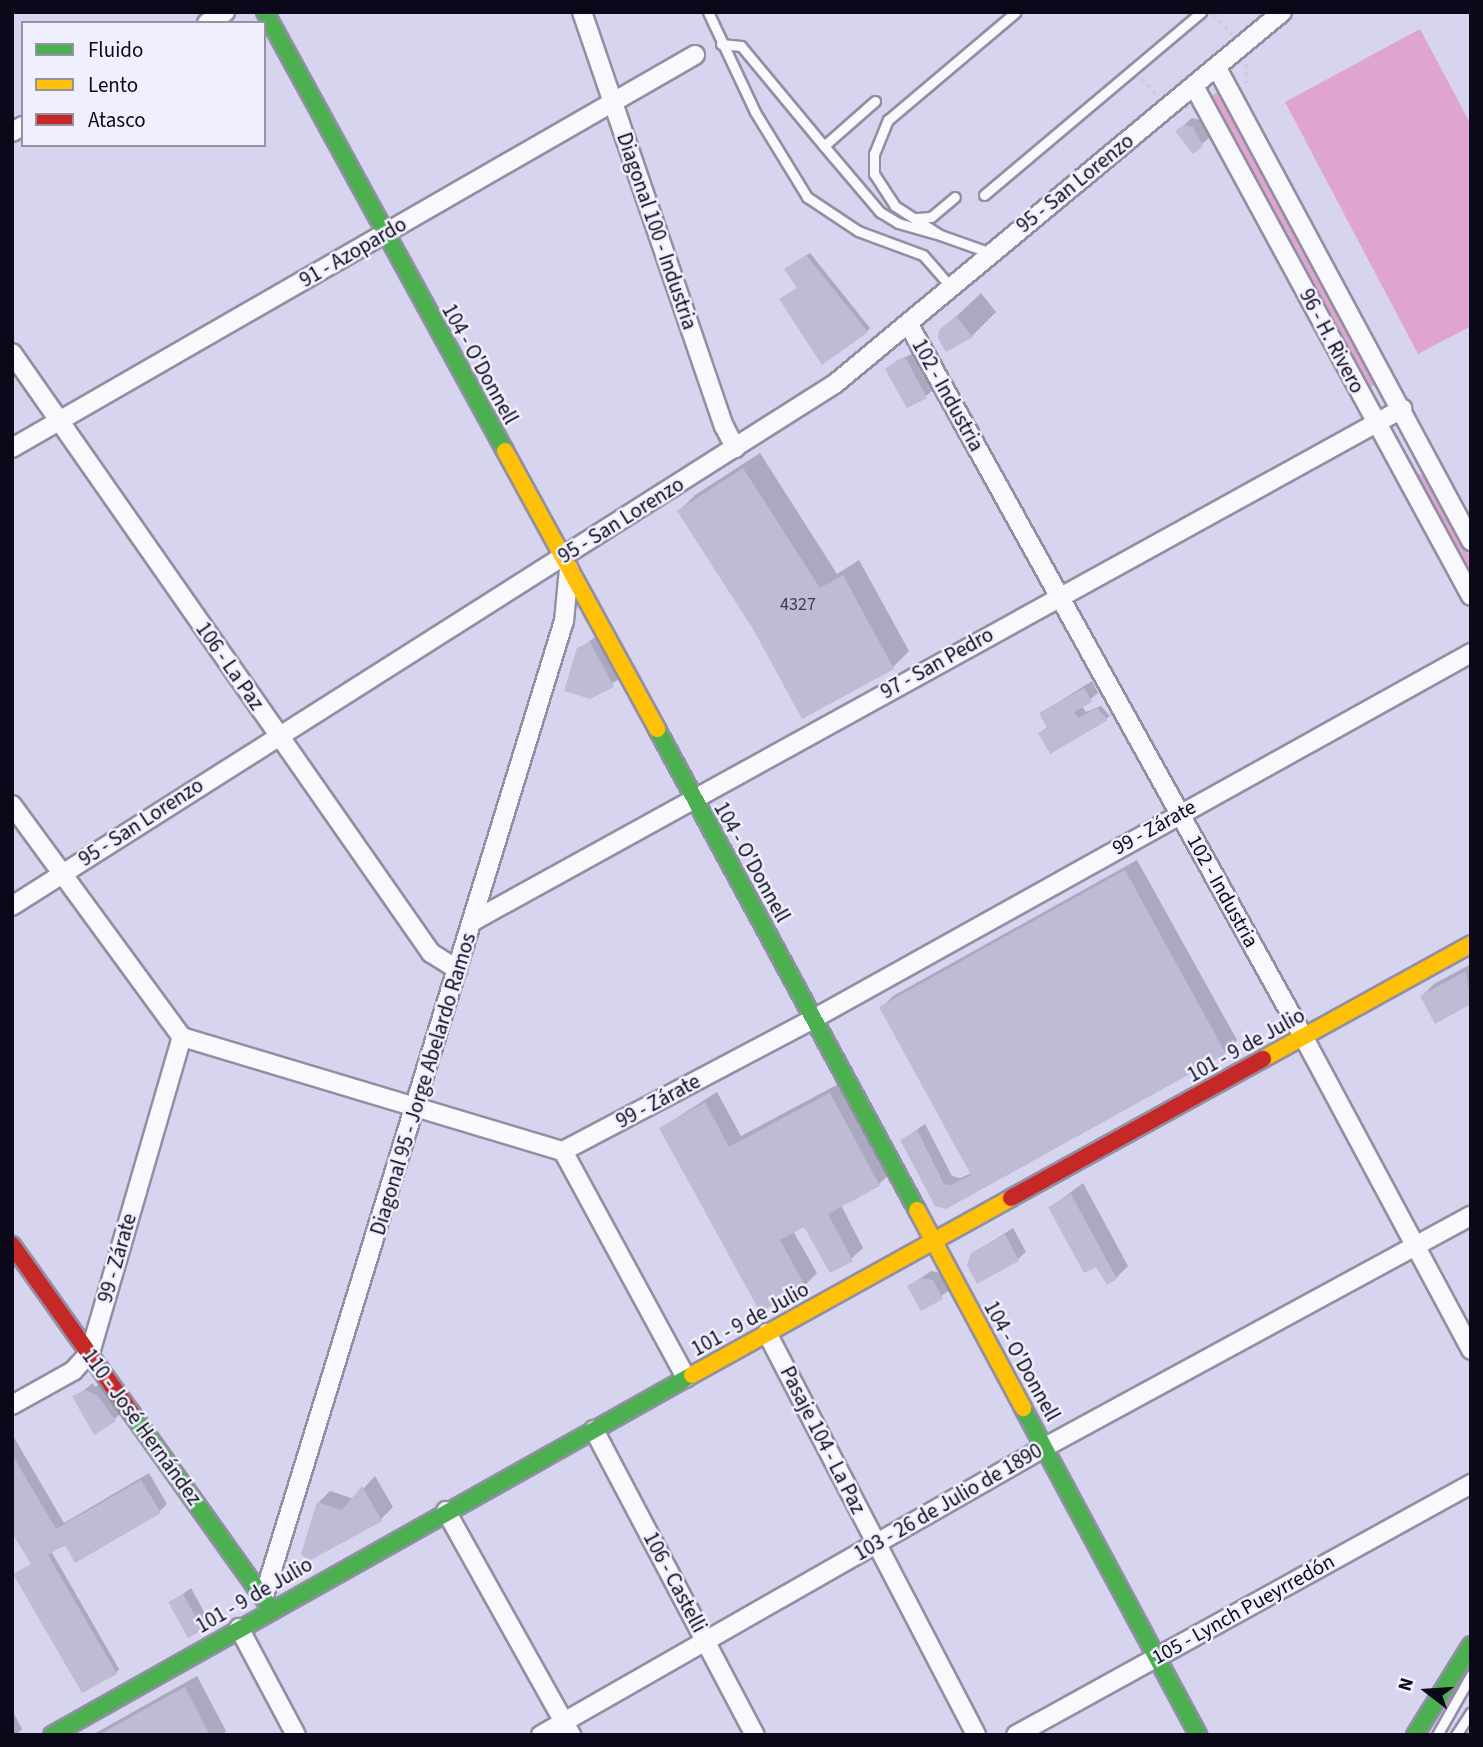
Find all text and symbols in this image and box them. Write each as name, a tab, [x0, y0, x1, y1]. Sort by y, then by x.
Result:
legend	[21, 21, 266, 147]
text: Fluido	[88, 35, 143, 65]
text: Lento	[88, 70, 138, 100]
text: Atasco	[88, 105, 146, 135]
street label: 95 - San Lorenzo	[1011, 128, 1139, 238]
street label: Diagonal 100 - Industria	[611, 129, 703, 333]
street label: 91 - Azopardo	[295, 211, 411, 293]
street label: 96 - H. Rivero	[1294, 284, 1370, 398]
street label: 104 - O'Donnell	[437, 299, 523, 429]
street label: 102 - Industria	[907, 334, 989, 456]
street label: 95 - San Lorenzo	[553, 471, 689, 569]
house number: 4327	[780, 594, 816, 616]
street label: 106 - La Paz	[191, 617, 269, 715]
street label: 97 - San Pedro	[876, 622, 998, 704]
street label: 95 - San Lorenzo	[74, 772, 208, 872]
street label: 99 - Zárate	[1108, 794, 1200, 860]
street label: 104 - O'Donnell	[709, 797, 795, 927]
street label: 102 - Industria	[1182, 830, 1264, 952]
street label: Diagonal 95 - Jorge Abelardo Ramos	[365, 930, 481, 1238]
street label: 101 - 9 de Julio	[1183, 1002, 1309, 1088]
street label: 99 - Zárate	[612, 1068, 704, 1134]
street label: 99 - Zárate	[92, 1210, 142, 1306]
street label: 101 - 9 de Julio	[687, 1276, 813, 1362]
street label: 104 - O'Donnell	[979, 1296, 1065, 1426]
street label: 110 - José Hernández	[77, 1344, 207, 1510]
street label: Pasaje 104 - La Paz	[775, 1362, 871, 1518]
street label: 103 - 26 de Julio de 1890	[849, 1438, 1047, 1566]
street label: 106 - Castelli	[638, 1527, 712, 1637]
street label: 105 - Lynch Pueyrredón	[1147, 1548, 1339, 1670]
street label: 101 - 9 de Julio	[191, 1551, 317, 1639]
north arrow	[1392, 1656, 1462, 1726]
text: N	[1392, 1675, 1421, 1695]

